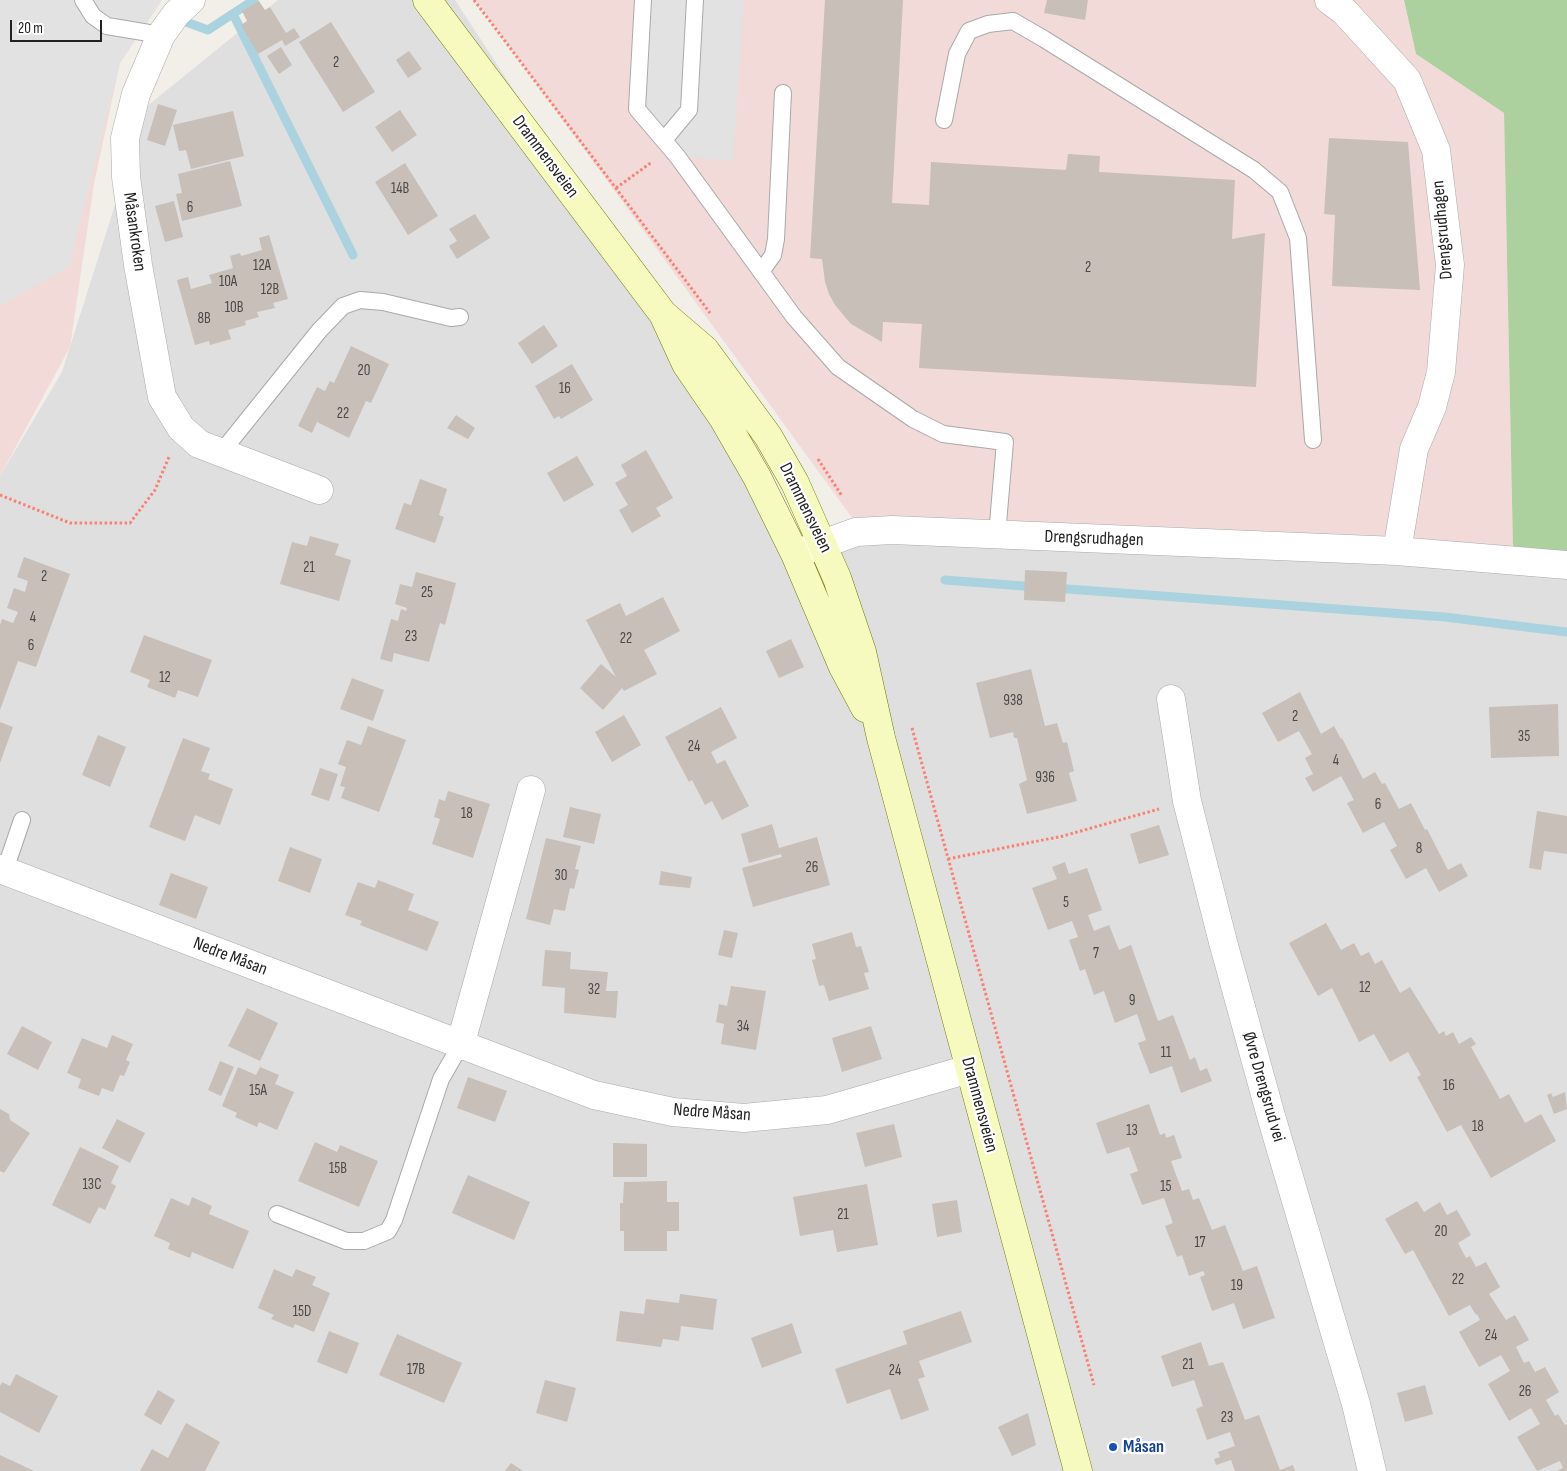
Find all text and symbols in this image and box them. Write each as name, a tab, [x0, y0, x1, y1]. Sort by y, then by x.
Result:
scale bar	[12, 10, 105, 42]
text: 20 m	[18, 19, 43, 38]
house number: 2	[333, 54, 339, 72]
street label: Drammensveien	[507, 112, 583, 202]
house number: 14B	[391, 180, 409, 198]
street label: Drengsrudhagen	[1428, 180, 1458, 280]
street label: Måsankroken	[118, 191, 150, 273]
house number: 6	[187, 199, 193, 217]
house number: 12A	[253, 257, 271, 275]
house number: 2	[1085, 259, 1091, 277]
house number: 10A	[219, 273, 237, 291]
house number: 12B	[261, 281, 279, 299]
house number: 10B	[225, 299, 243, 317]
house number: 8B	[197, 310, 211, 328]
house number: 20	[358, 362, 370, 380]
house number: 16	[559, 380, 571, 398]
house number: 22	[337, 405, 349, 423]
street label: Drammensveien	[774, 459, 836, 557]
street label: Drengsrudhagen	[1044, 526, 1144, 552]
house number: 21	[303, 559, 315, 577]
house number: 2	[41, 568, 47, 586]
house number: 25	[421, 584, 433, 602]
house number: 4	[30, 609, 36, 627]
house number: 23	[405, 628, 417, 646]
house number: 22	[620, 630, 632, 648]
house number: 6	[28, 637, 34, 655]
house number: 12	[159, 669, 171, 687]
house number: 938	[1003, 692, 1023, 710]
house number: 2	[1292, 708, 1298, 726]
house number: 35	[1518, 728, 1530, 746]
house number: 24	[688, 738, 700, 756]
house number: 4	[1333, 752, 1339, 770]
house number: 936	[1035, 769, 1055, 787]
house number: 6	[1375, 796, 1381, 814]
house number: 18	[461, 805, 473, 823]
house number: 8	[1416, 840, 1422, 858]
house number: 26	[806, 859, 818, 877]
house number: 30	[555, 867, 567, 885]
house number: 5	[1063, 894, 1069, 912]
street label: Nedre Måsan	[190, 933, 270, 981]
house number: 7	[1093, 945, 1099, 963]
house number: 12	[1359, 979, 1371, 997]
house number: 32	[588, 981, 600, 999]
house number: 9	[1129, 992, 1135, 1010]
house number: 34	[737, 1018, 749, 1036]
street label: Øvre Drengsrud vei	[1237, 1029, 1289, 1145]
house number: 11	[1161, 1044, 1171, 1062]
street label: Drammensveien	[956, 1055, 1002, 1155]
house number: 16	[1443, 1077, 1455, 1095]
house number: 15A	[249, 1082, 267, 1100]
street label: Nedre Måsan	[673, 1100, 751, 1126]
house number: 18	[1472, 1118, 1484, 1136]
house number: 13	[1126, 1122, 1138, 1140]
house number: 15B	[329, 1160, 347, 1178]
house number: 13C	[83, 1176, 101, 1194]
house number: 15	[1160, 1178, 1172, 1196]
house number: 21	[837, 1206, 849, 1224]
house number: 20	[1435, 1223, 1447, 1241]
house number: 17	[1194, 1234, 1206, 1252]
house number: 22	[1452, 1271, 1464, 1289]
house number: 19	[1231, 1277, 1243, 1295]
house number: 15D	[293, 1303, 311, 1321]
house number: 24	[1485, 1327, 1497, 1345]
house number: 21	[1182, 1356, 1194, 1374]
house number: 17B	[407, 1361, 425, 1379]
house number: 24	[889, 1362, 901, 1380]
house number: 26	[1519, 1383, 1531, 1401]
house number: 23	[1221, 1409, 1233, 1427]
place label: Måsan	[1123, 1436, 1164, 1458]
marker: Måsan	[1107, 1441, 1119, 1453]

